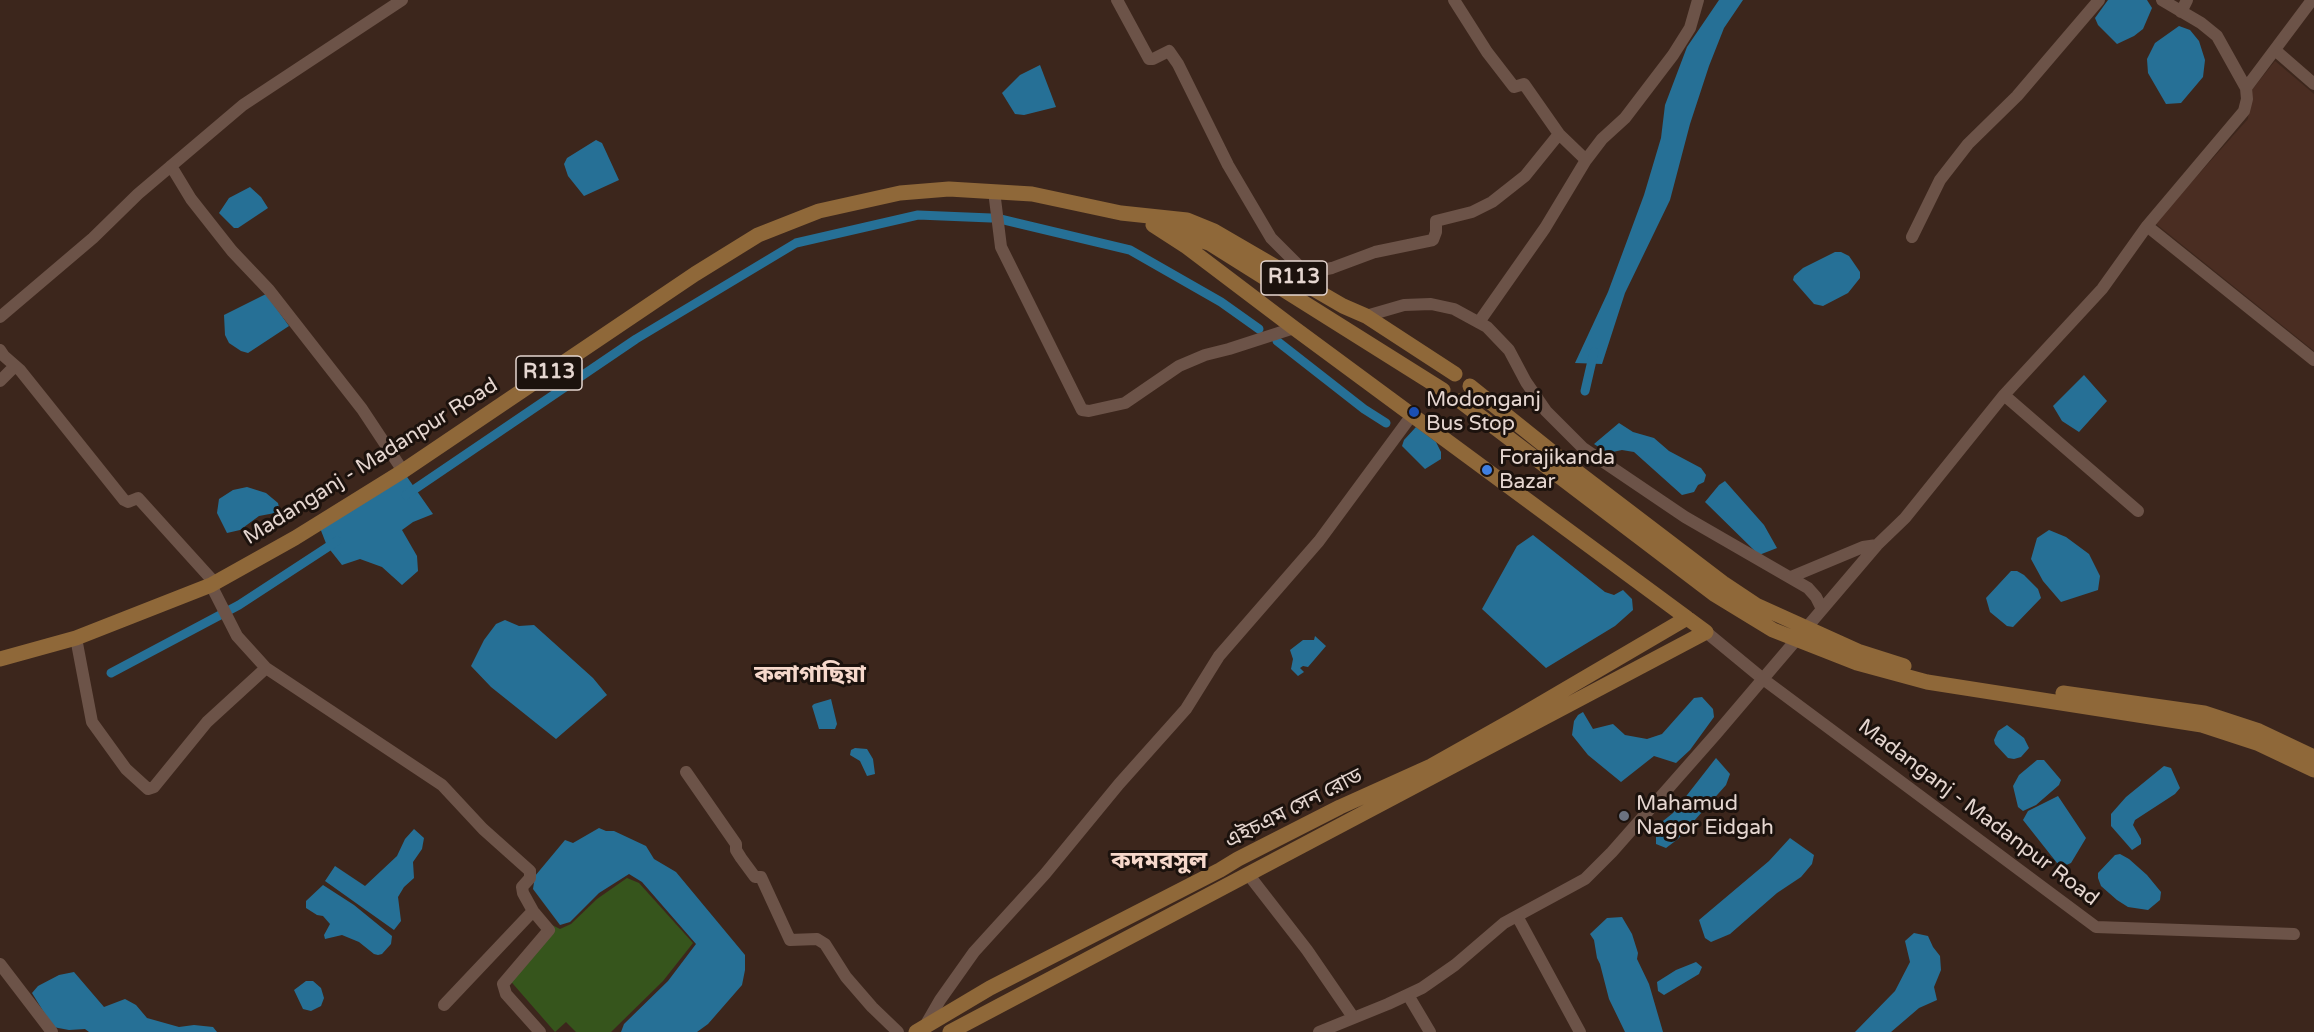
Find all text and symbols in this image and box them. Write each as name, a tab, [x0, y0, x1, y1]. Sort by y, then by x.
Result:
road number: R113	[1261, 261, 1327, 295]
road number: R113	[516, 356, 582, 390]
street label: Madanganj - Madanpur Road	[239, 373, 503, 551]
place label: Modonganj Bus Stop	[1426, 387, 1541, 437]
marker: Modonganj Bus Stop	[1407, 405, 1421, 419]
place label: Forajikanda Bazar	[1499, 445, 1615, 495]
marker: Forajikanda Bazar	[1480, 463, 1494, 477]
district label: কলাগাছিয়া	[754, 662, 866, 690]
street label: Madanganj - Madanpur Road	[1853, 714, 2103, 912]
street label: এইচএম সেন রোড	[1221, 764, 1367, 854]
place label: Mahamud Nagor Eidgah	[1636, 791, 1774, 841]
marker: Mahamud Nagor Eidgah	[1617, 809, 1631, 823]
district label: কদমরসুল	[1111, 848, 1207, 876]

